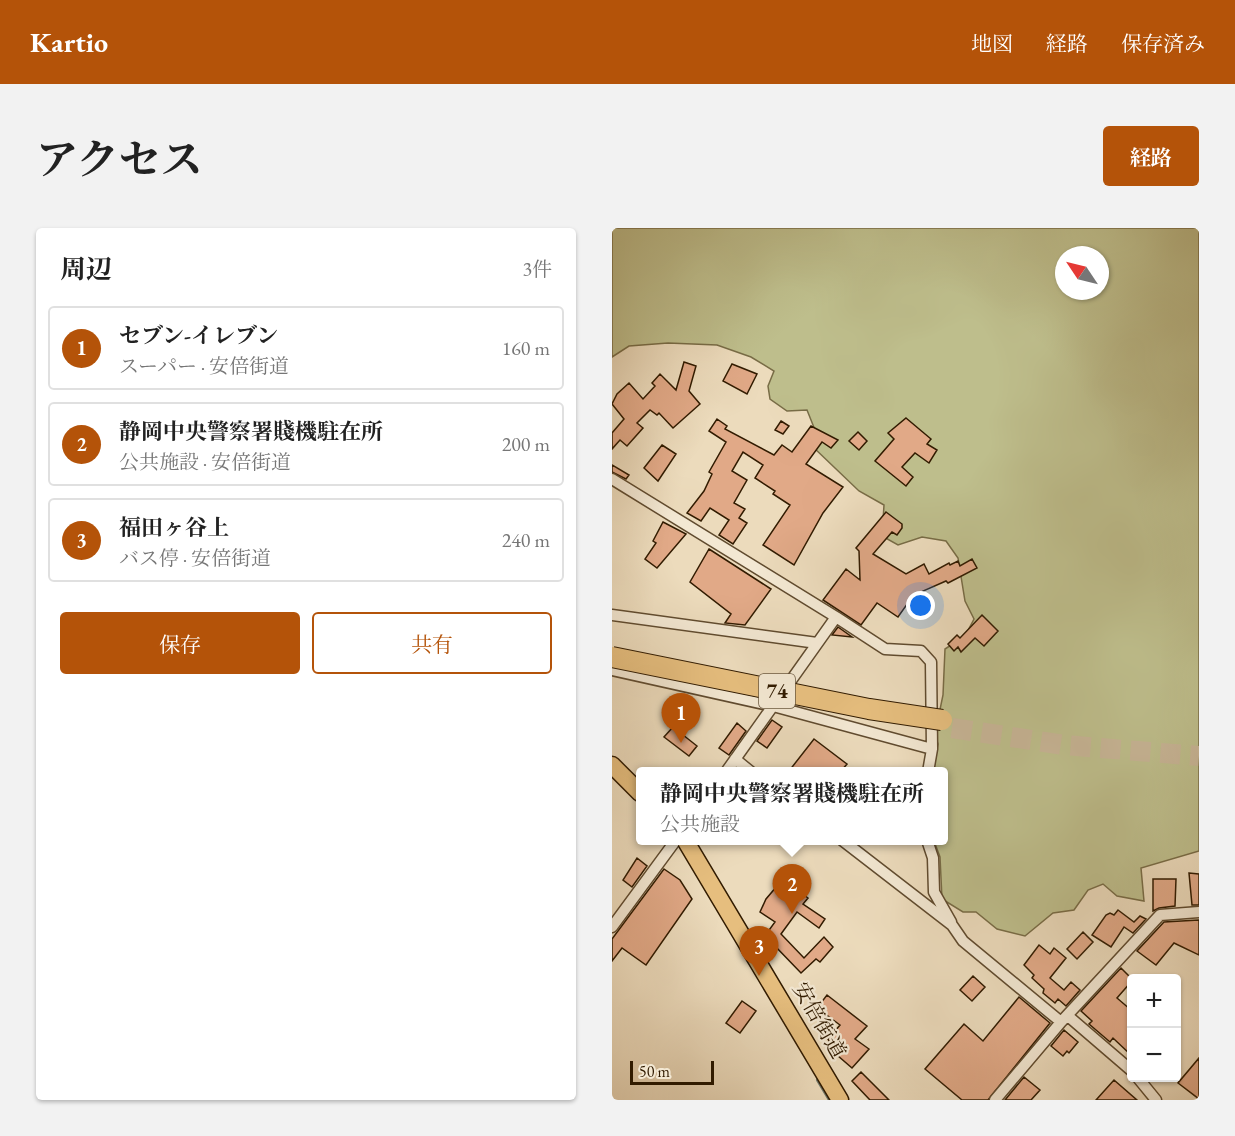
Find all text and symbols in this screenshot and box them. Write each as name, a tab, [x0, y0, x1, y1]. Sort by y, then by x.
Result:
text: Kartio	[30, 24, 108, 60]
text: 地図	[971, 30, 1013, 57]
text: 経路	[1046, 30, 1088, 57]
text: 保存済み	[1121, 30, 1205, 57]
button: 経路	[1103, 126, 1199, 186]
text: アクセス	[36, 132, 203, 187]
north arrow	[1055, 246, 1109, 300]
text: 周辺	[60, 252, 112, 286]
text: 3件	[522, 256, 552, 282]
text: セブン-イレブン	[119, 321, 278, 350]
text: 1	[76, 335, 87, 361]
text: 160 m	[502, 335, 550, 361]
text: スーパー · 安倍街道	[119, 353, 289, 379]
text: 静岡中央警察署賤機駐在所	[119, 417, 383, 446]
text: 2	[76, 431, 87, 457]
text: 200 m	[502, 431, 550, 457]
text: 公共施設 · 安倍街道	[119, 449, 291, 475]
text: 福田ヶ谷上	[119, 513, 229, 542]
text: 3	[76, 527, 87, 553]
text: 240 m	[502, 527, 550, 553]
text: バス停 · 安倍街道	[119, 545, 271, 571]
your location	[906, 591, 935, 620]
button: 保存	[60, 612, 300, 674]
button: 共有	[312, 612, 552, 674]
road number: 74	[759, 674, 795, 708]
pin: 1	[662, 694, 700, 743]
popup	[636, 767, 948, 845]
text: 静岡中央警察署賤機駐在所	[660, 779, 924, 808]
text: 公共施設	[660, 811, 740, 837]
pin: 2	[772, 864, 812, 914]
pin: 3	[740, 926, 778, 976]
map controls	[1127, 974, 1181, 1082]
button: +	[1127, 974, 1181, 1028]
street label: 安倍街道	[787, 977, 853, 1063]
button: −	[1127, 1028, 1181, 1082]
scale bar	[630, 1058, 714, 1086]
text: 50 m	[639, 1061, 670, 1082]

